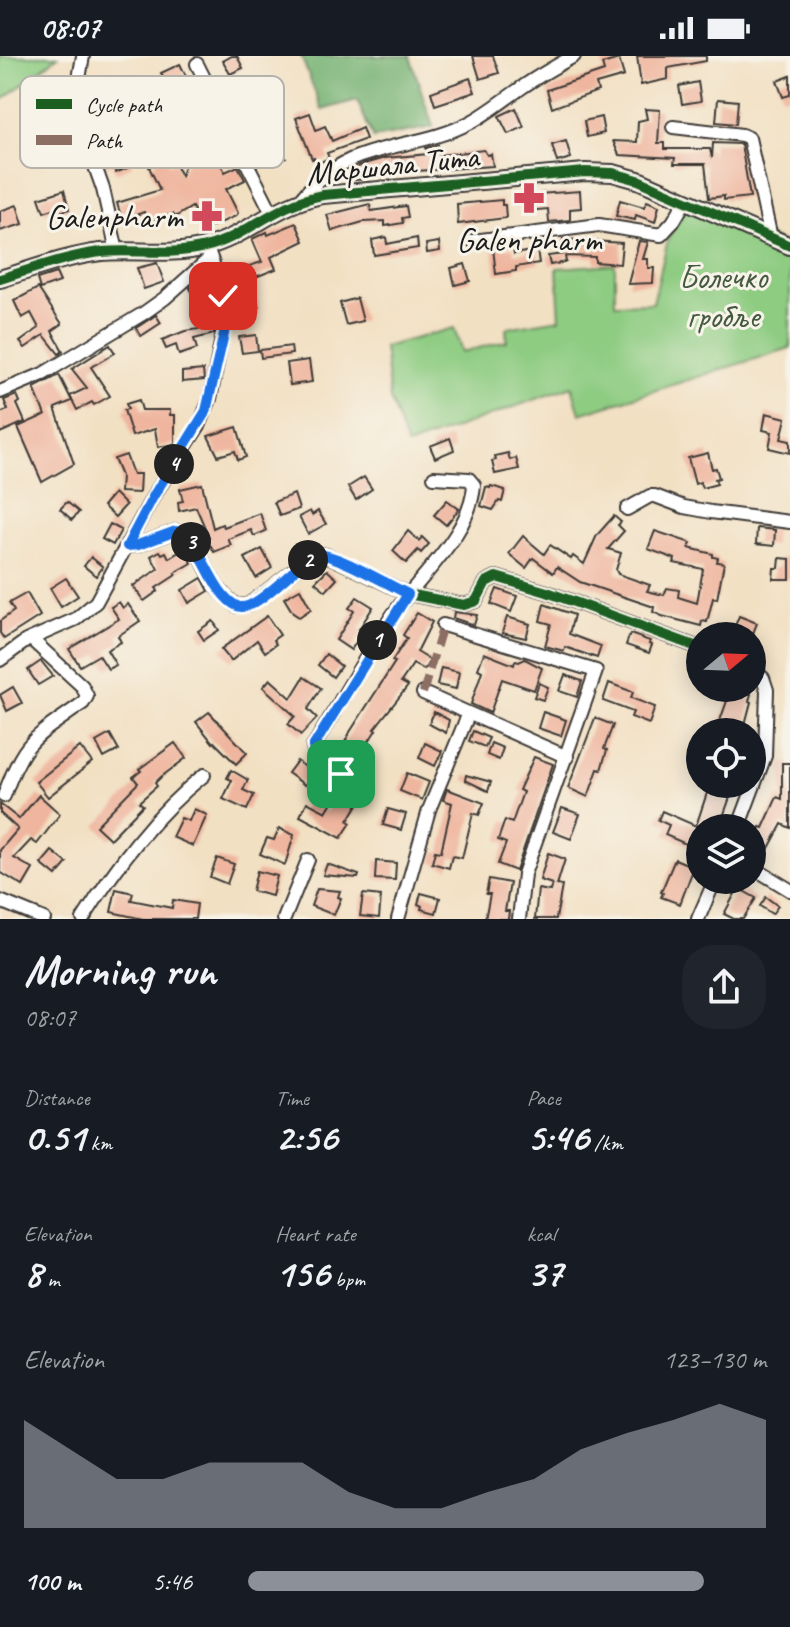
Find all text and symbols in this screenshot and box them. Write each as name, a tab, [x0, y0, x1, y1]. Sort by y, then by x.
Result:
text: 08:07	[40, 9, 100, 47]
legend	[20, 76, 284, 168]
text: Cycle path	[86, 91, 163, 119]
text: Path	[86, 127, 123, 155]
street label: Маршала Тита	[304, 134, 483, 195]
pharmacy icon: Galen pharm	[512, 181, 546, 215]
place label: Galenpharm	[46, 195, 184, 238]
pharmacy icon: Galenpharm	[190, 199, 224, 233]
place label: Galen pharm	[456, 218, 603, 261]
park label: Болечко гробље	[679, 255, 769, 337]
pin	[189, 262, 257, 330]
icon: check	[201, 274, 245, 318]
pin: 4	[154, 444, 194, 484]
text: 4	[169, 450, 179, 478]
pin: 3	[171, 522, 211, 562]
text: 3	[186, 528, 196, 556]
pin: 2	[288, 540, 328, 580]
text: 2	[303, 546, 313, 574]
pin: 1	[357, 620, 397, 660]
north arrow	[686, 622, 766, 702]
map controls	[686, 622, 766, 894]
text: 1	[372, 626, 382, 654]
button: locate	[686, 718, 766, 798]
pin	[307, 740, 375, 808]
icon: arrive	[319, 752, 363, 796]
button: layers	[686, 814, 766, 894]
text: Morning run	[24, 943, 216, 998]
button: share	[682, 945, 766, 1029]
text: 08:07	[24, 1001, 76, 1034]
text: Distance	[24, 1084, 90, 1112]
text: Time	[275, 1084, 309, 1112]
text: Pace	[527, 1084, 561, 1112]
text: 0.51	[24, 1112, 85, 1162]
text: 2:56	[275, 1112, 337, 1162]
text: 5:46	[527, 1112, 589, 1162]
text: km	[85, 1129, 112, 1157]
text: /km	[589, 1129, 623, 1157]
text: Elevation	[24, 1220, 92, 1248]
text: Heart rate	[275, 1220, 356, 1248]
text: kcal	[527, 1220, 556, 1248]
text: 8	[24, 1248, 42, 1298]
text: 156	[275, 1248, 330, 1298]
text: 37	[527, 1248, 563, 1298]
text: m	[42, 1265, 60, 1293]
text: bpm	[330, 1265, 365, 1293]
text: Elevation	[24, 1343, 104, 1376]
text: 123–130 m	[663, 1343, 766, 1376]
text: 100 m	[24, 1565, 80, 1598]
text: 5:46	[152, 1565, 192, 1598]

